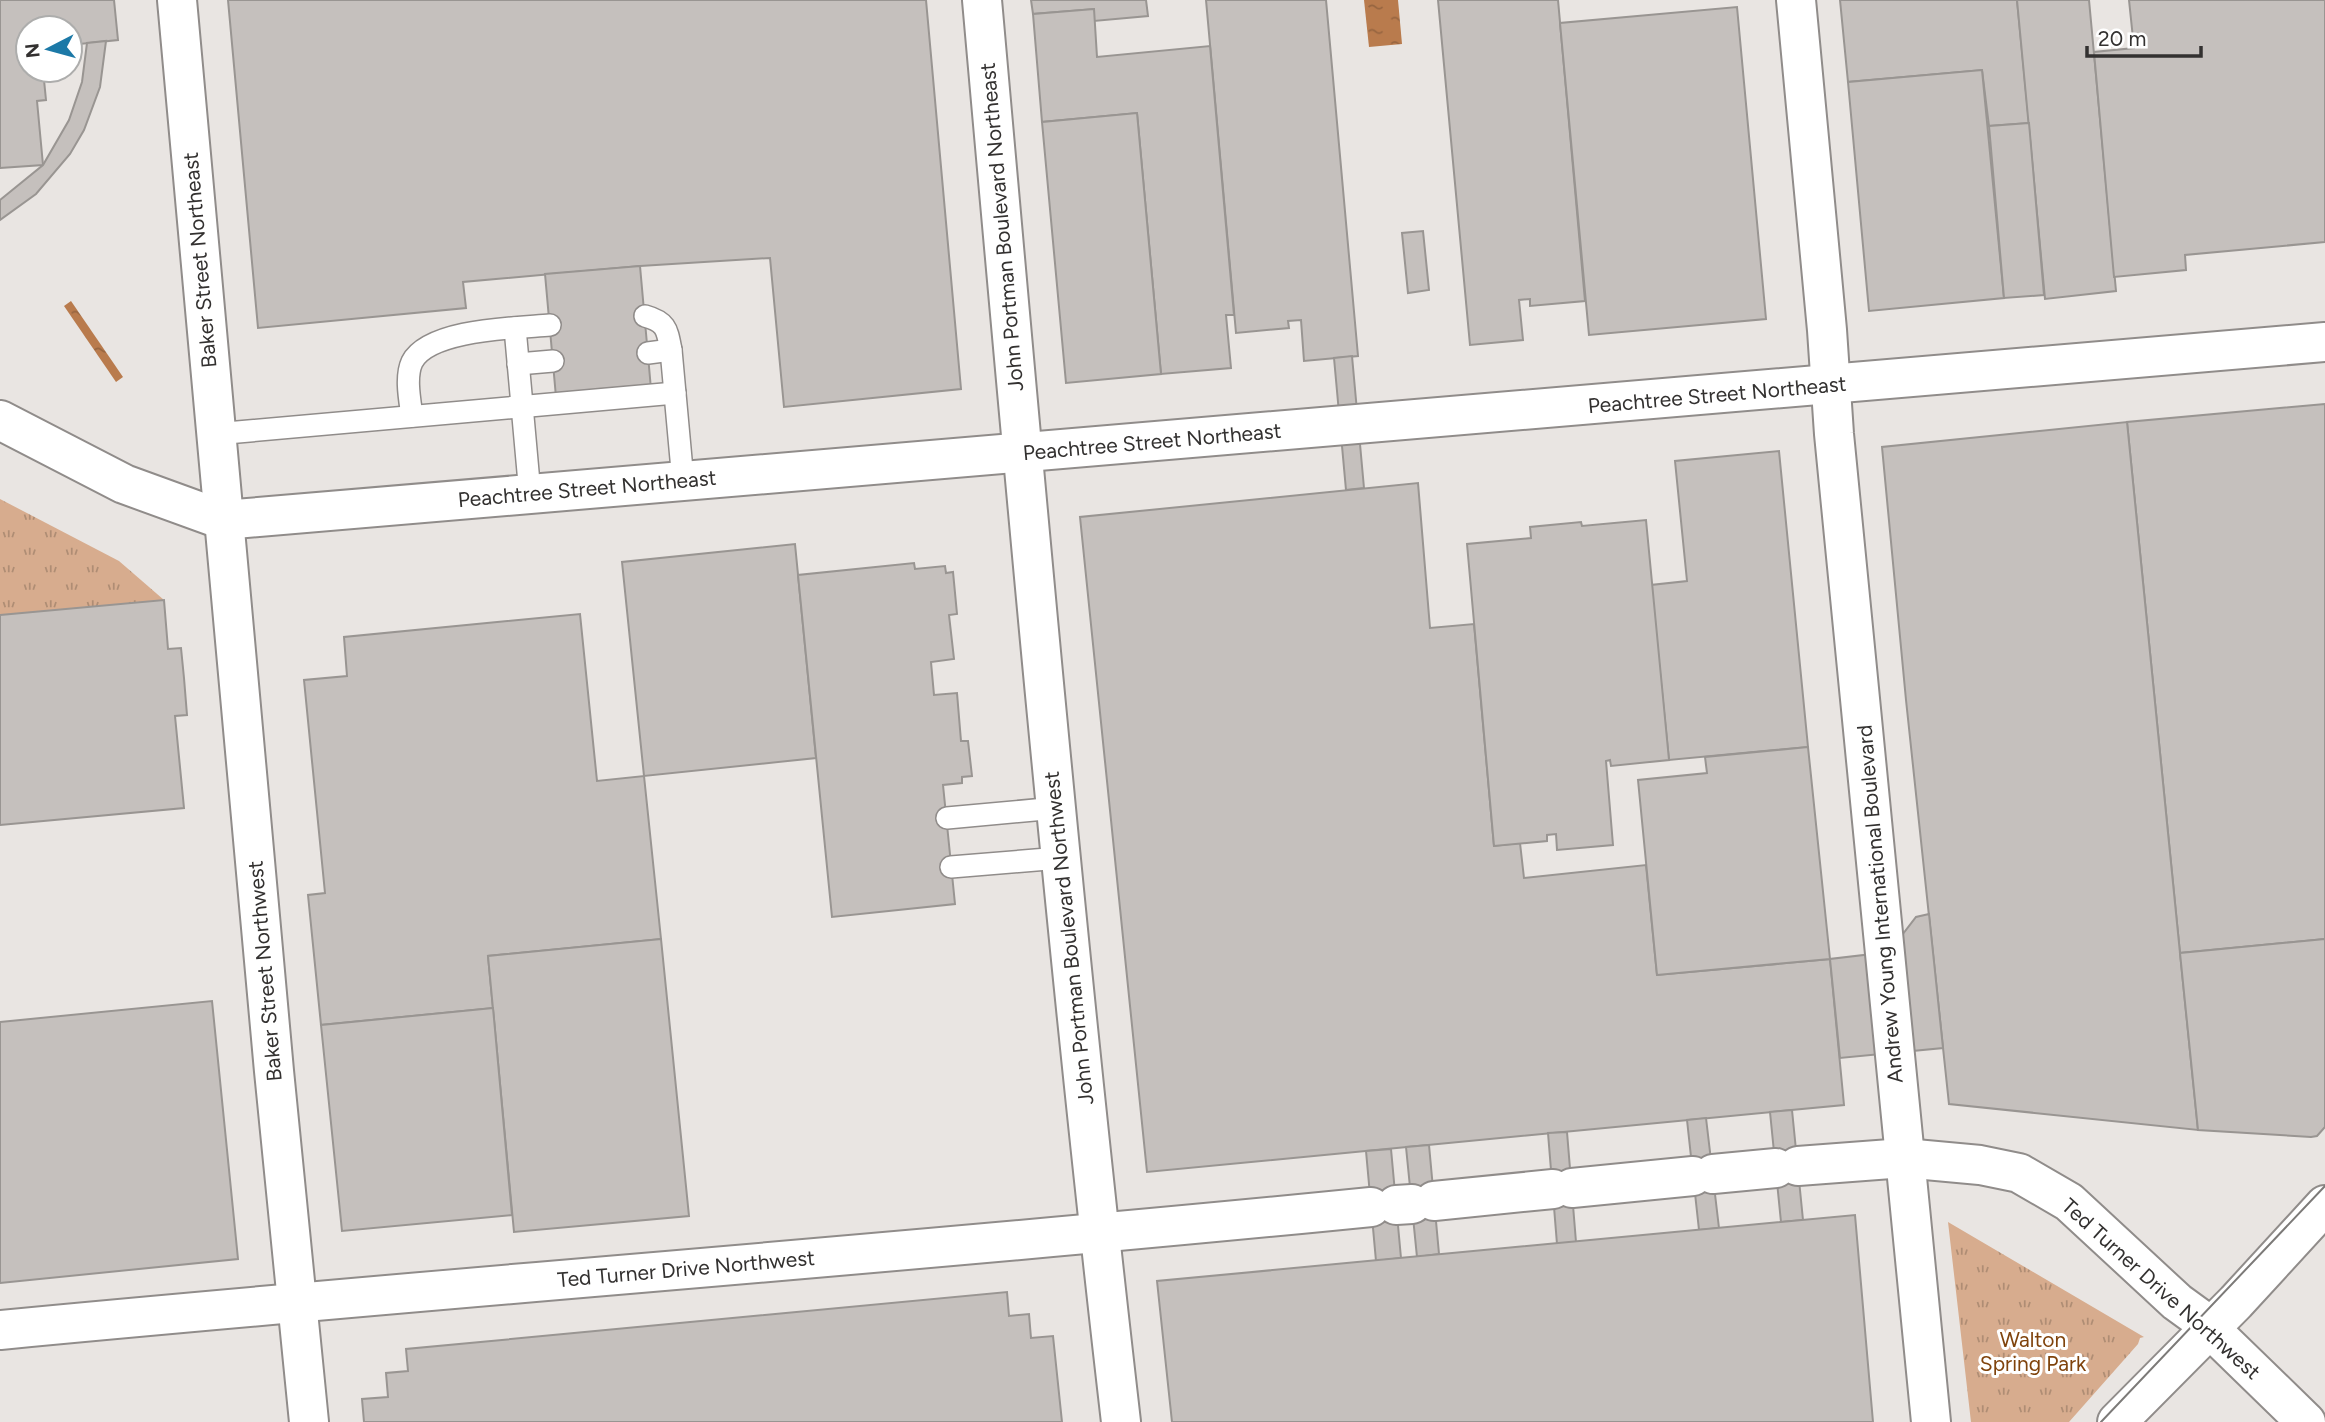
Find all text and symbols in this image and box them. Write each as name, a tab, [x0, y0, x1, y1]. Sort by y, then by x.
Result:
north arrow	[14, 14, 84, 84]
scale bar	[2087, 14, 2201, 58]
text: 20 m	[2098, 26, 2146, 51]
text: N	[20, 42, 45, 59]
street label: John Portman Boulevard Northeast	[975, 62, 1028, 392]
street label: Baker Street Northeast	[178, 151, 221, 369]
street label: Peachtree Street Northeast	[1587, 371, 1847, 418]
street label: Peachtree Street Northeast	[1022, 418, 1282, 465]
street label: Peachtree Street Northeast	[457, 465, 717, 512]
street label: Andrew Young International Boulevard	[1851, 724, 1908, 1084]
street label: John Portman Boulevard Northwest	[1039, 770, 1098, 1106]
street label: Baker Street Northwest	[242, 859, 287, 1083]
street label: Ted Turner Drive Northwest	[2057, 1193, 2266, 1384]
street label: Ted Turner Drive Northwest	[556, 1245, 816, 1292]
park label: Walton Spring Park	[1980, 1327, 2087, 1376]

